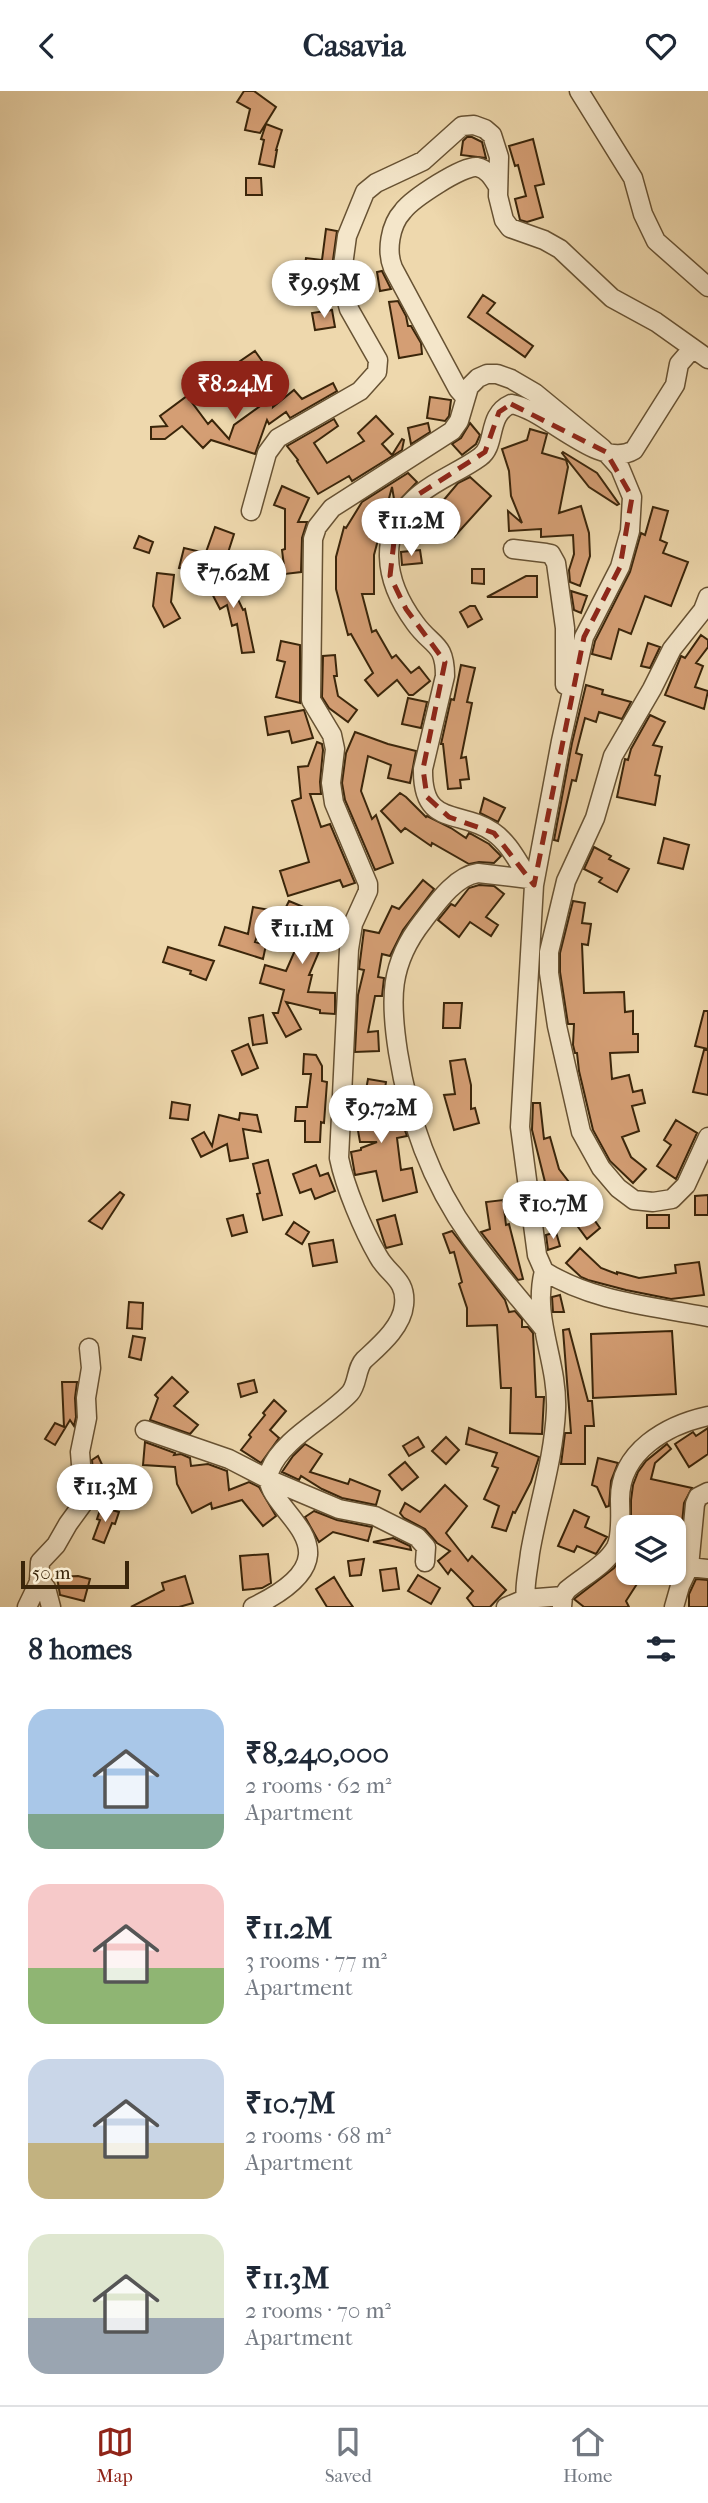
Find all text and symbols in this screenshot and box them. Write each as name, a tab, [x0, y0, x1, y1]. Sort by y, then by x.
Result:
icon: back	[28, 27, 66, 65]
text: Casavia	[303, 27, 405, 64]
icon: heart	[642, 27, 680, 65]
pin: ₹9.95M	[267, 261, 381, 320]
text: ₹9.95M	[288, 269, 360, 296]
pin: ₹8.24M	[178, 361, 292, 421]
text: ₹8.24M	[197, 370, 273, 397]
pin: ₹11.2M	[354, 498, 468, 558]
text: ₹11.2M	[378, 507, 444, 534]
pin: ₹7.62M	[176, 551, 290, 610]
text: ₹7.62M	[196, 559, 270, 586]
pin: ₹11.1M	[245, 907, 359, 966]
text: ₹11.1M	[270, 915, 334, 942]
pin: ₹9.72M	[324, 1086, 438, 1145]
text: ₹9.72M	[345, 1094, 417, 1121]
pin: ₹10.7M	[496, 1181, 610, 1241]
text: ₹10.7M	[518, 1190, 588, 1217]
pin: ₹11.3M	[48, 1465, 162, 1524]
text: ₹11.3M	[73, 1473, 137, 1500]
map controls	[616, 1515, 686, 1585]
button: layers	[616, 1515, 686, 1585]
scale bar	[21, 1558, 130, 1590]
text: 50 m	[32, 1562, 71, 1584]
icon: filters	[642, 1630, 680, 1668]
text: 8 homes	[28, 1632, 132, 1667]
text: ₹8,240,000	[245, 1736, 389, 1771]
icon: home	[84, 1737, 168, 1821]
text: 2 rooms · 62 m²	[245, 1772, 392, 1799]
text: Apartment	[245, 1799, 353, 1826]
text: ₹11.2M	[245, 1911, 332, 1946]
icon: home	[84, 1912, 168, 1996]
text: 3 rooms · 77 m²	[245, 1947, 387, 1974]
text: Apartment	[245, 1974, 353, 2001]
text: ₹10.7M	[245, 2086, 335, 2121]
icon: home	[84, 2087, 168, 2171]
text: 2 rooms · 68 m²	[245, 2122, 391, 2149]
text: Apartment	[245, 2149, 353, 2176]
text: ₹11.3M	[245, 2261, 329, 2296]
icon: home	[84, 2262, 168, 2346]
text: 2 rooms · 70 m²	[245, 2297, 391, 2324]
text: Apartment	[245, 2324, 353, 2351]
tab: Map	[96, 2423, 134, 2487]
tab: Saved	[325, 2423, 372, 2487]
tab: Home	[563, 2423, 612, 2487]

